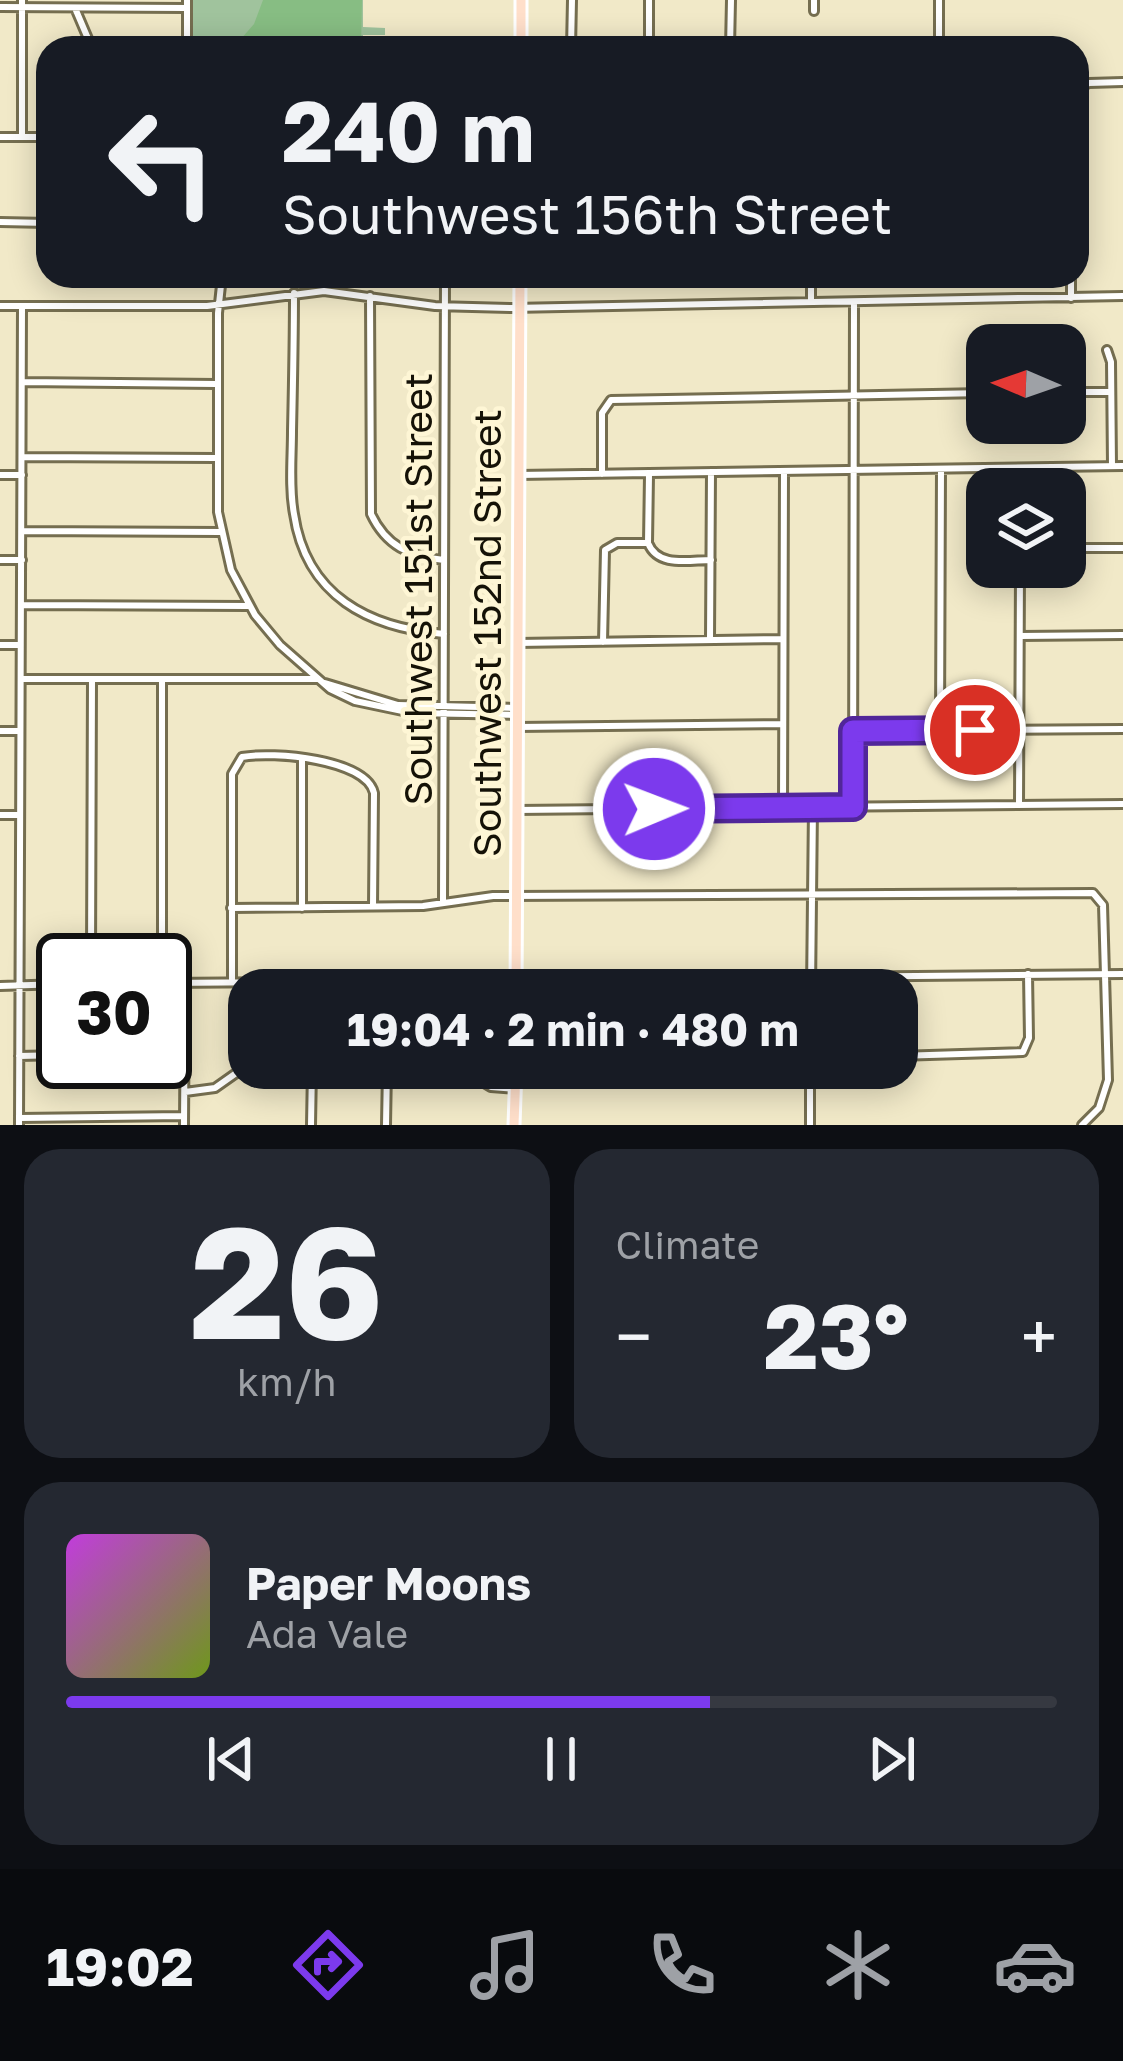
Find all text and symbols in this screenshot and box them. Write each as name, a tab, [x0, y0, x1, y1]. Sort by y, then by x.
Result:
text: 240 m	[282, 80, 535, 180]
icon: left	[84, 84, 240, 240]
text: Southwest 156th Street	[282, 181, 892, 246]
north arrow	[966, 324, 1086, 444]
map controls	[966, 324, 1086, 588]
street label: Southwest 151st Street	[394, 373, 441, 805]
street label: Southwest 152nd Street	[463, 409, 510, 857]
button: layers	[966, 468, 1086, 588]
pin	[924, 679, 1026, 781]
icon: arrive	[942, 697, 1008, 763]
position arrow	[591, 746, 717, 872]
speed limit sign: 30	[36, 933, 192, 1089]
text: 19:04 · 2 min · 480 m	[347, 1002, 799, 1056]
text: 26	[190, 1186, 384, 1373]
text: Climate	[616, 1221, 759, 1268]
text: 23°	[764, 1281, 909, 1389]
text: −	[616, 1296, 652, 1376]
text: +	[1021, 1296, 1057, 1376]
text: km/h	[237, 1358, 336, 1405]
text: Paper Moons	[246, 1556, 531, 1610]
text: Ada Vale	[246, 1610, 408, 1657]
icon: previous	[198, 1726, 264, 1792]
icon: pause	[528, 1726, 594, 1792]
icon: next	[859, 1726, 925, 1792]
icon: directions	[286, 1923, 370, 2007]
icon: music	[463, 1923, 547, 2007]
icon: phone	[640, 1923, 724, 2007]
icon: climate	[816, 1923, 900, 2007]
icon: car	[993, 1923, 1077, 2007]
text: 19:02	[46, 1933, 194, 1998]

